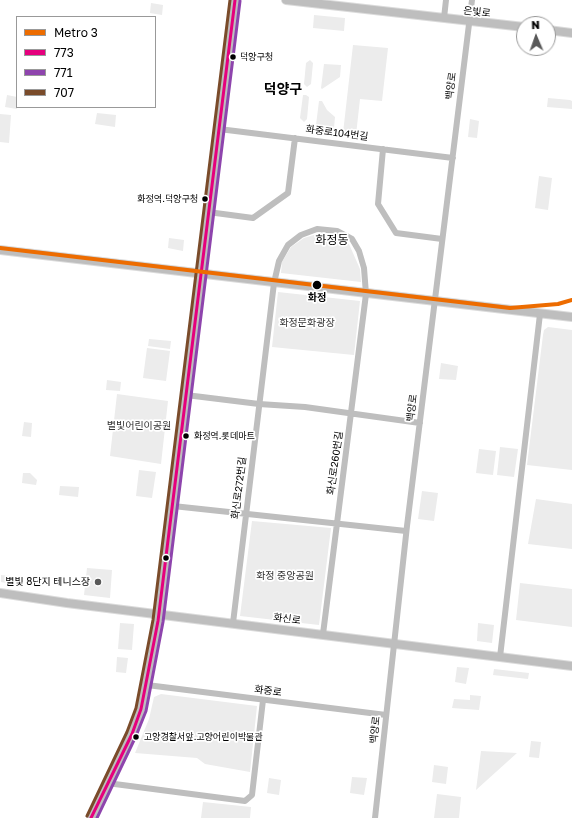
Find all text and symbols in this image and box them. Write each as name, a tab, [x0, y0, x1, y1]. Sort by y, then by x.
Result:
street label: 은빛로	[463, 5, 491, 19]
legend	[16, 16, 156, 108]
north arrow	[516, 16, 556, 56]
text: N	[531, 18, 540, 31]
text: Metro 3	[54, 25, 98, 40]
text: 773	[54, 45, 74, 60]
marker: 덕양구청	[228, 52, 238, 62]
place label: 덕양구청	[240, 52, 273, 62]
text: 771	[54, 65, 73, 80]
street label: 백양로	[443, 72, 459, 100]
district label: 덕양구	[264, 82, 302, 98]
text: 707	[54, 85, 74, 100]
street label: 화중로104번길	[305, 123, 369, 143]
place label: 화정역.덕양구청	[137, 194, 198, 204]
marker: 화정역.덕양구청	[200, 194, 210, 204]
district label: 화정동	[315, 233, 349, 247]
marker: 화정	[311, 279, 323, 291]
place label: 화정	[308, 292, 326, 304]
park label: 화정문화광장	[279, 317, 335, 329]
street label: 백양로	[404, 394, 420, 422]
park label: 별빛어린이공원	[107, 420, 171, 432]
street label: 화신로260번길	[325, 430, 345, 496]
marker: 화정역.롯데마트	[181, 431, 191, 441]
place label: 화정역.롯데마트	[194, 431, 255, 441]
street label: 화신로272번길	[229, 456, 249, 520]
unlabelled marker	[161, 553, 171, 563]
park label: 화정 중앙공원	[256, 570, 314, 582]
place label: 별빛 8단지 테니스장	[5, 576, 90, 588]
marker: 별빛 8단지 테니스장	[93, 577, 103, 587]
street label: 화신로	[273, 611, 301, 627]
street label: 화중로	[254, 683, 282, 699]
street label: 백양로	[368, 716, 382, 744]
marker: 고양경찰서앞.고양어린이박물관	[131, 732, 141, 742]
place label: 고양경찰서앞.고양어린이박물관	[144, 732, 263, 742]

